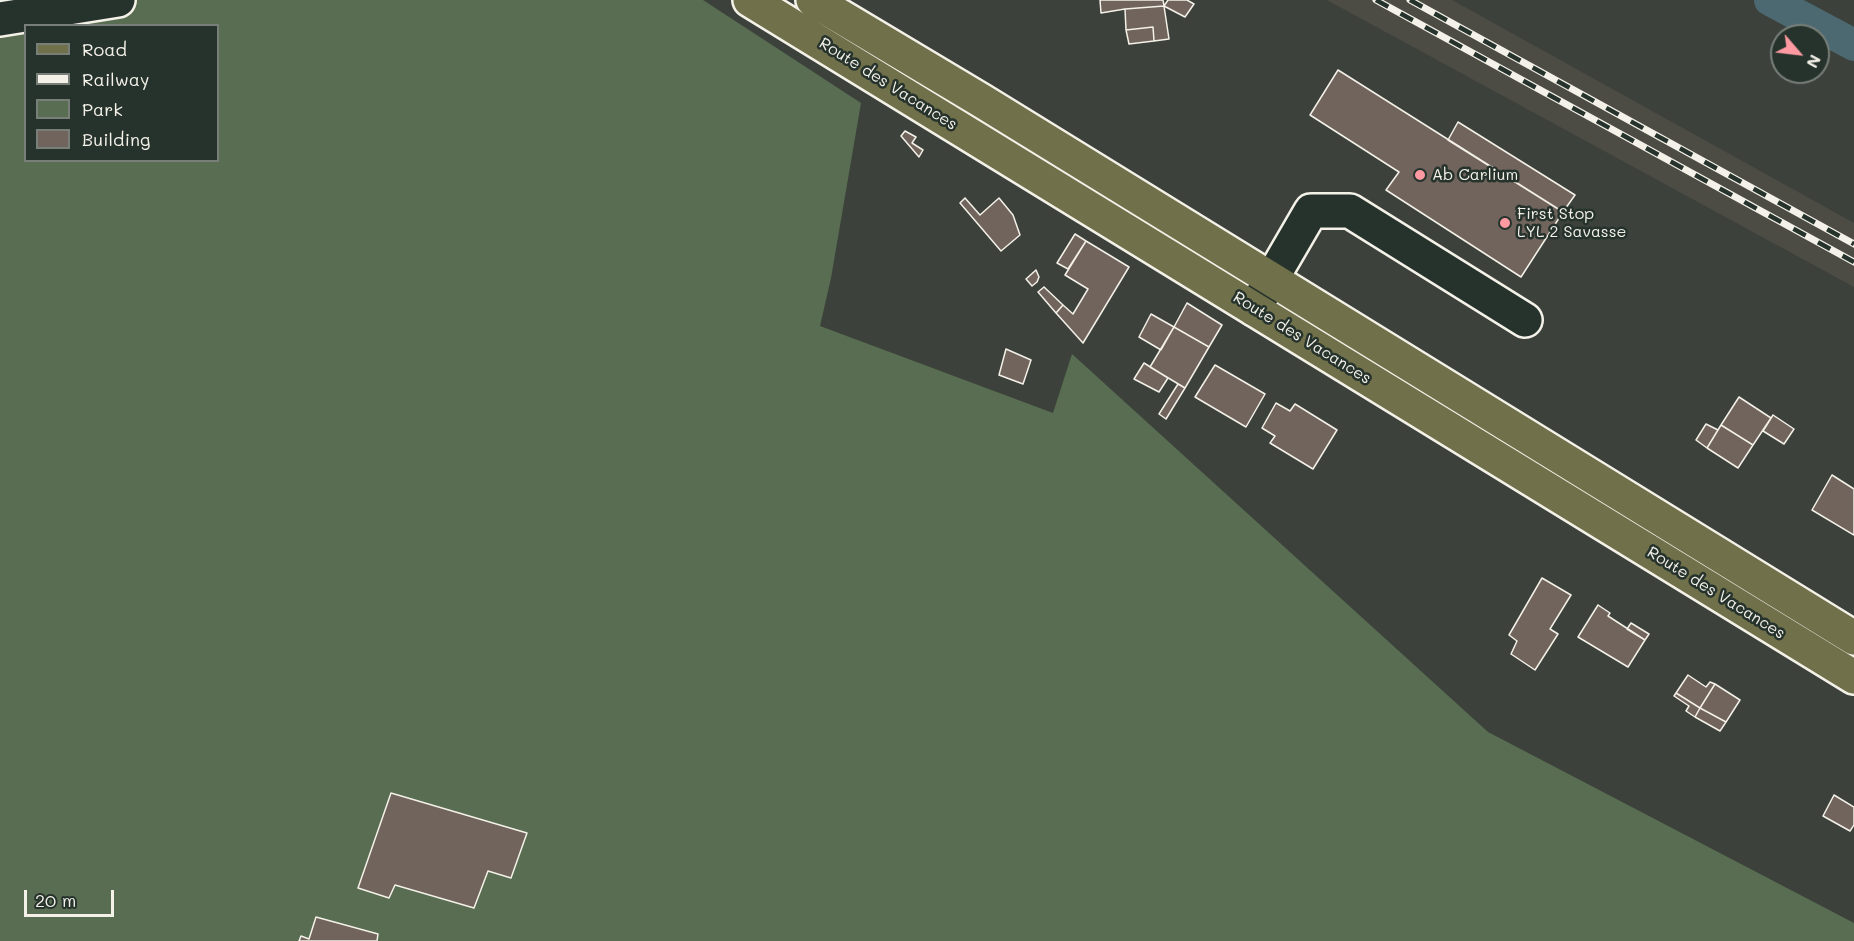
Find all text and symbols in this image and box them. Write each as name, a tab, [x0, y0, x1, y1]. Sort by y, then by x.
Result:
legend	[24, 24, 219, 162]
north arrow	[1770, 24, 1830, 84]
street label: Route des Vacances	[815, 34, 961, 134]
text: Road	[82, 37, 127, 61]
text: N	[1802, 51, 1827, 72]
text: Railway	[82, 67, 149, 91]
text: Park	[82, 97, 123, 121]
text: Building	[82, 127, 150, 151]
place label: Ab Carlium	[1432, 165, 1518, 185]
marker: Ab Carlium	[1413, 168, 1427, 182]
place label: First Stop LYL 2 Savasse	[1517, 204, 1626, 242]
marker: First Stop LYL 2 Savasse	[1498, 216, 1512, 230]
street label: Route des Vacances	[1229, 288, 1375, 388]
street label: Route des Vacances	[1643, 543, 1789, 643]
scale bar	[27, 878, 117, 916]
text: 20 m	[35, 888, 76, 912]

